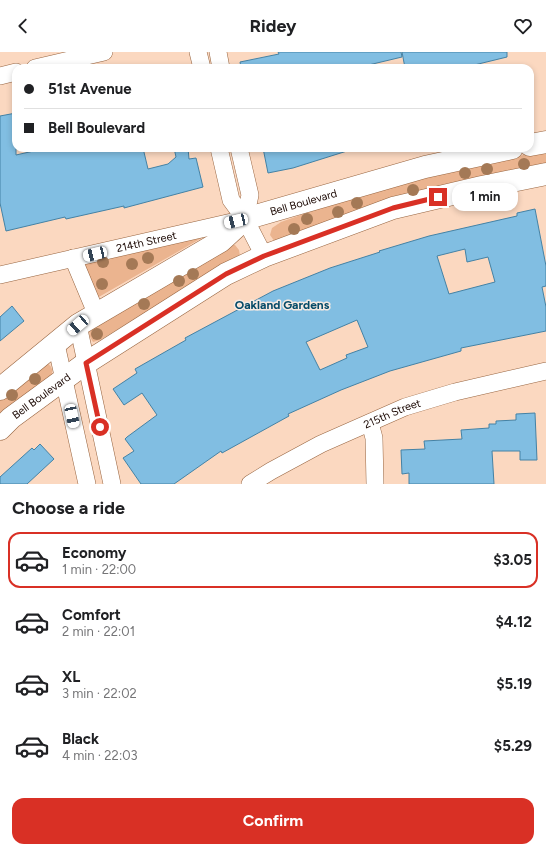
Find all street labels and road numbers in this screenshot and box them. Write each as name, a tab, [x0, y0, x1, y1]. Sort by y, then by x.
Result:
street label: Bell Boulevard	[268, 187, 339, 218]
street label: 214th Street	[115, 229, 178, 255]
street label: Bell Boulevard	[10, 371, 73, 422]
street label: 215th Street	[362, 397, 422, 431]

